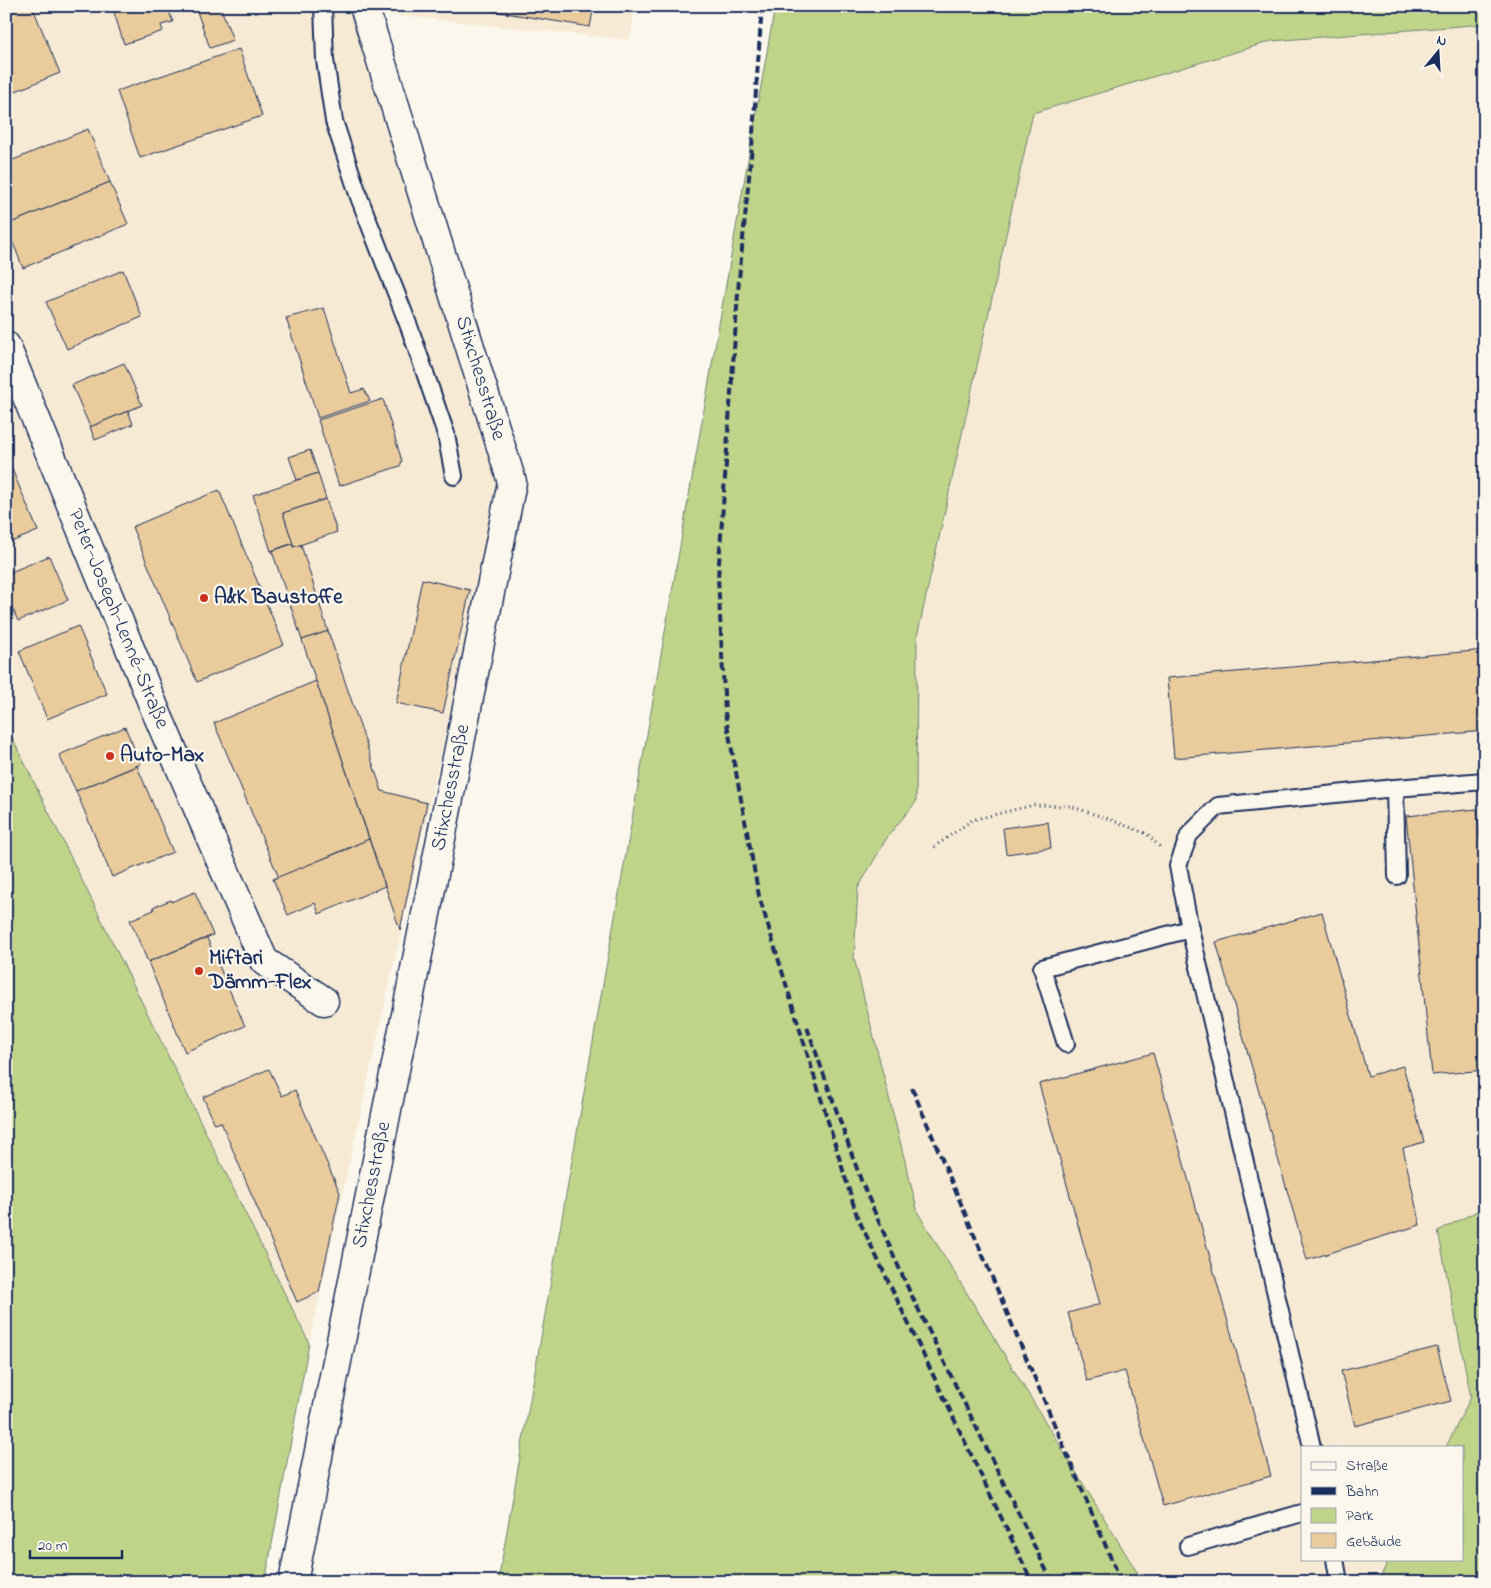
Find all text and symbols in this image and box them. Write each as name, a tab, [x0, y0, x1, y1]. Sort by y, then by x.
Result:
north arrow	[1414, 28, 1464, 78]
text: N	[1434, 30, 1449, 53]
street label: Stixchesstraße	[447, 312, 513, 444]
street label: Peter-Joseph-Lenné-Straße	[59, 504, 177, 734]
place label: A&K Baustoffe	[214, 583, 343, 613]
marker: A&K Baustoffe	[198, 592, 210, 604]
street label: Stixchesstraße	[424, 721, 479, 854]
place label: Auto-Max	[120, 741, 204, 771]
marker: Auto-Max	[104, 750, 116, 762]
place label: Miftari Dämm-Flex	[208, 944, 311, 998]
marker: Miftari Dämm-Flex	[193, 965, 205, 977]
street label: Stixchesstraße	[345, 1118, 399, 1251]
legend	[1301, 1446, 1464, 1560]
text: Straße	[1346, 1455, 1388, 1477]
text: Bahn	[1345, 1481, 1379, 1503]
text: Park	[1346, 1505, 1374, 1527]
scale bar	[30, 1528, 122, 1560]
text: Gebäude	[1346, 1531, 1402, 1553]
text: 20 m	[38, 1535, 68, 1557]

